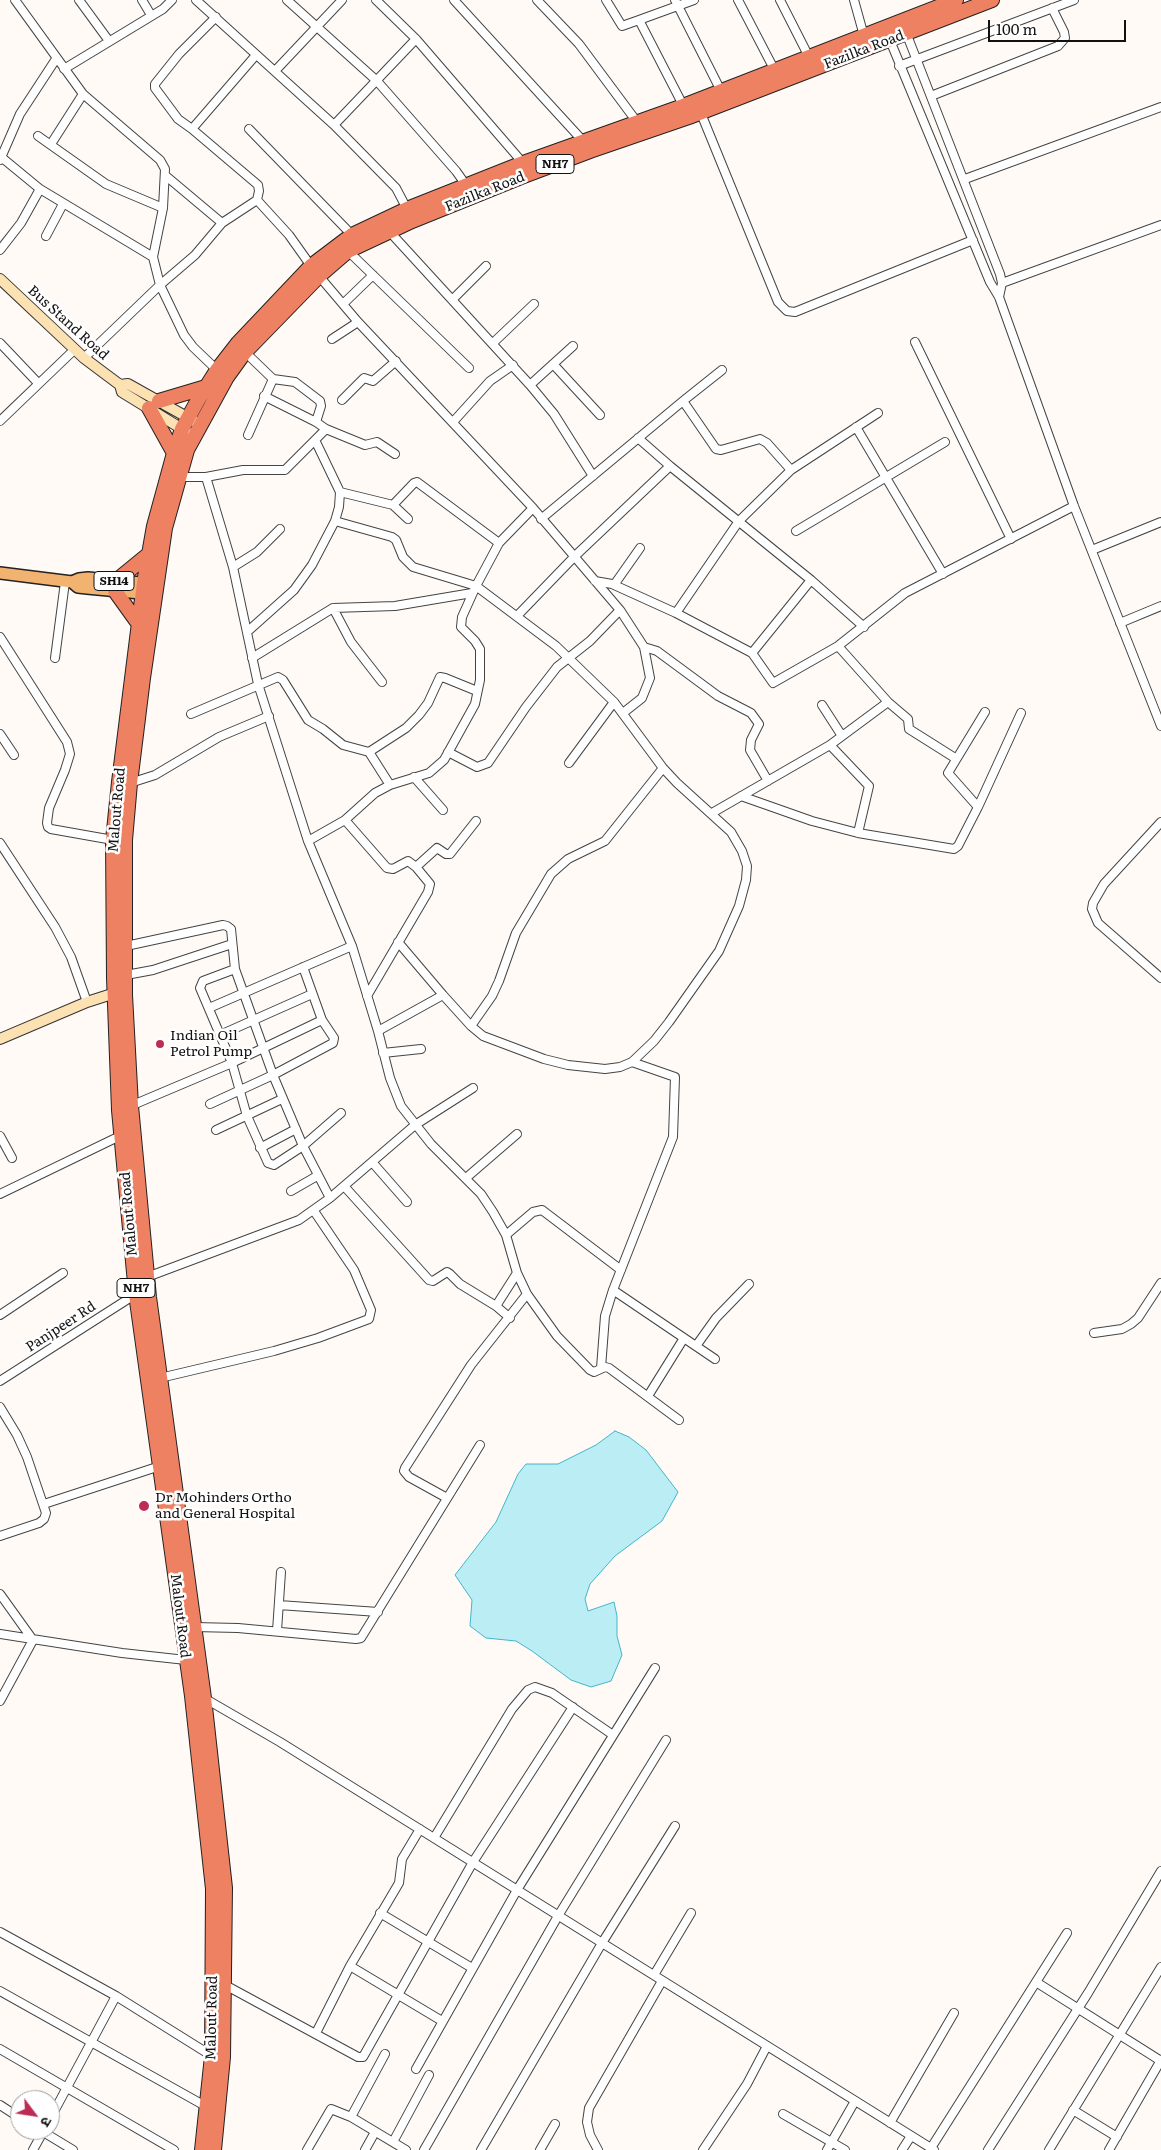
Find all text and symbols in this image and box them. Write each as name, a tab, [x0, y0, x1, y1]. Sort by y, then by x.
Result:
scale bar	[991, 10, 1128, 42]
text: 100 m	[996, 17, 1037, 40]
street label: Fazilka Road	[822, 27, 906, 73]
road number: NH7	[536, 154, 574, 173]
street label: Fazilka Road	[443, 168, 527, 216]
street label: Bus Stand Road	[24, 282, 112, 364]
road number: SH14	[94, 572, 134, 590]
street label: Malout Road	[105, 767, 129, 853]
place label: Indian Oil Petrol Pump	[170, 1028, 252, 1060]
marker: Indian Oil Petrol Pump	[154, 1038, 166, 1050]
street label: Malout Road	[117, 1171, 141, 1257]
road number: NH7	[117, 1278, 155, 1298]
street label: Panjpeer Rd	[23, 1298, 99, 1356]
place label: Dr Mohinders Ortho and General Hospital	[155, 1490, 295, 1522]
marker: Dr Mohinders Ortho and General Hospital	[137, 1499, 151, 1513]
street label: Malout Road	[166, 1573, 194, 1659]
street label: Malout Road	[203, 1975, 221, 2061]
north arrow	[10, 2090, 60, 2140]
text: उ	[36, 2114, 58, 2131]

